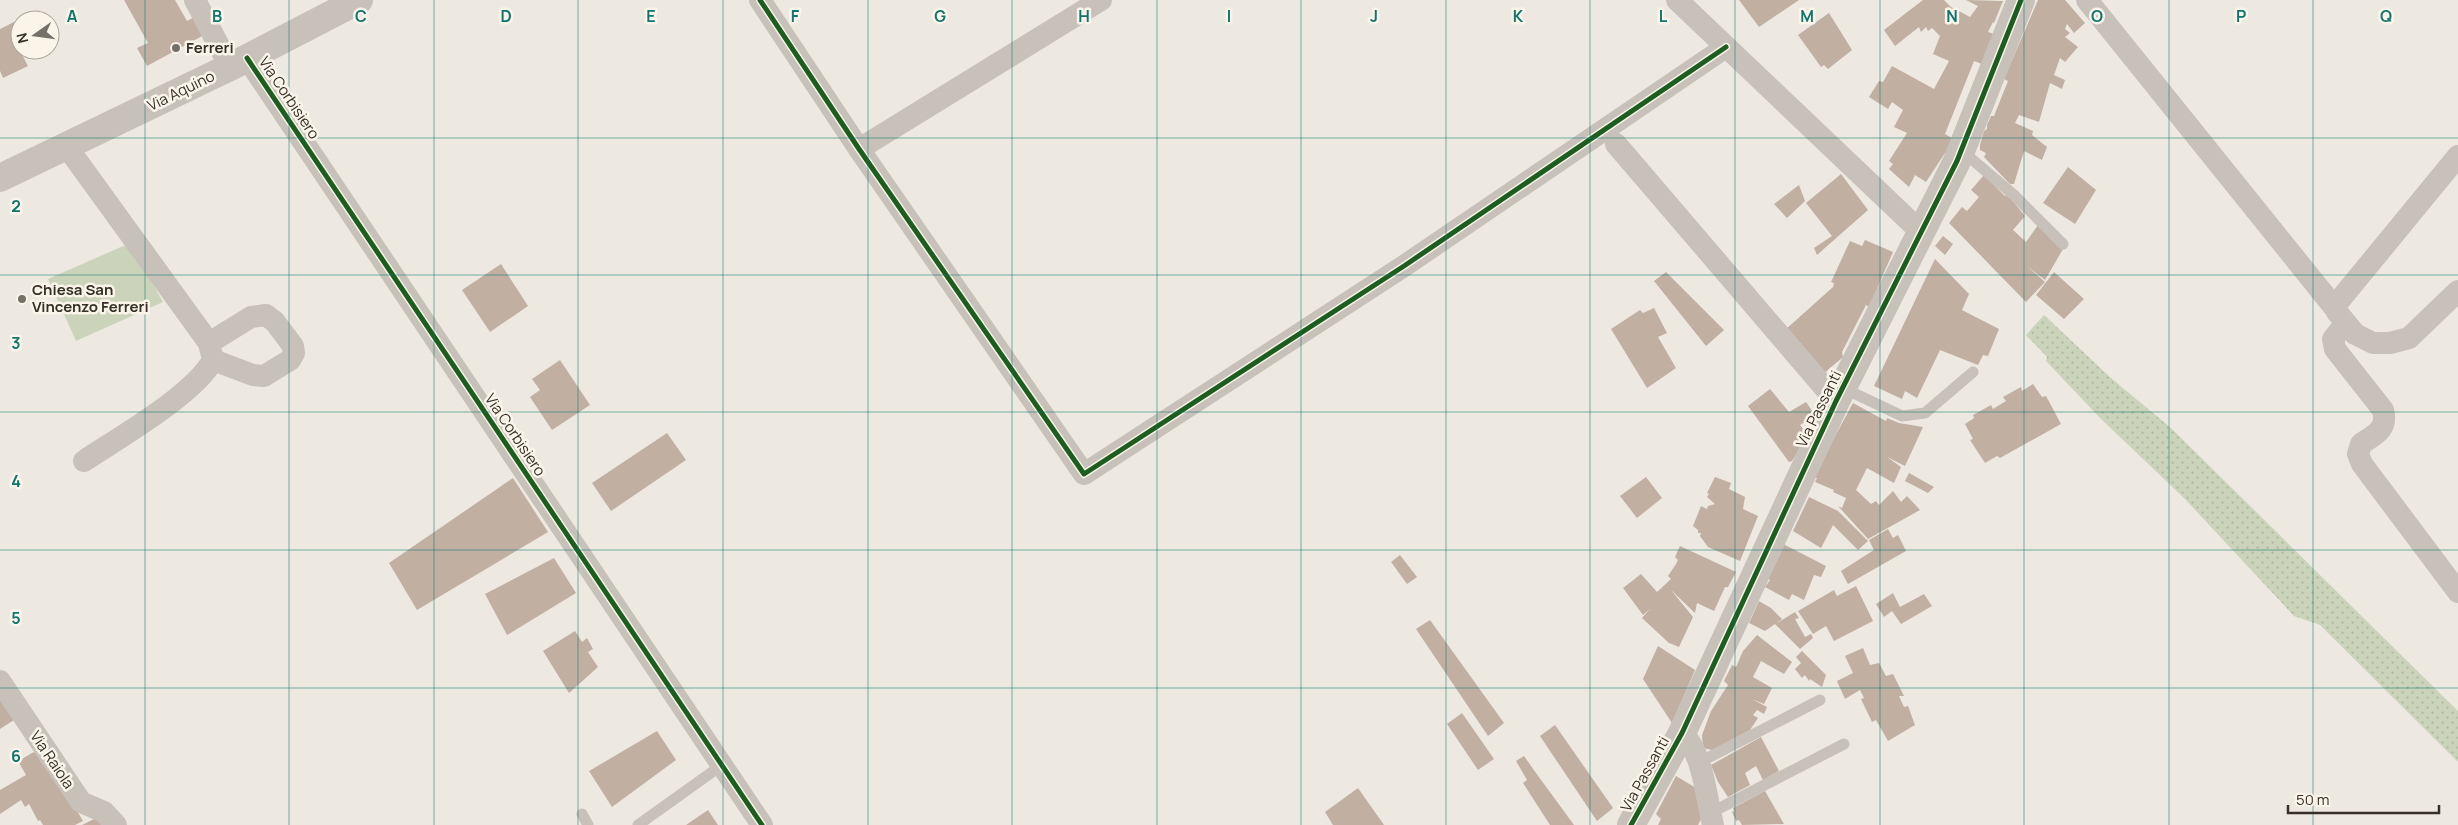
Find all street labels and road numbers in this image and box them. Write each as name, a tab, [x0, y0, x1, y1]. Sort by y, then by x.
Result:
street label: Via Corbisiero	[254, 52, 325, 143]
street label: Via Aquino	[144, 65, 218, 116]
street label: Via Passanti	[1791, 367, 1846, 451]
street label: Via Corbisiero	[480, 389, 551, 480]
street label: Via Raiola	[25, 727, 79, 793]
street label: Via Passanti	[1615, 732, 1674, 815]

